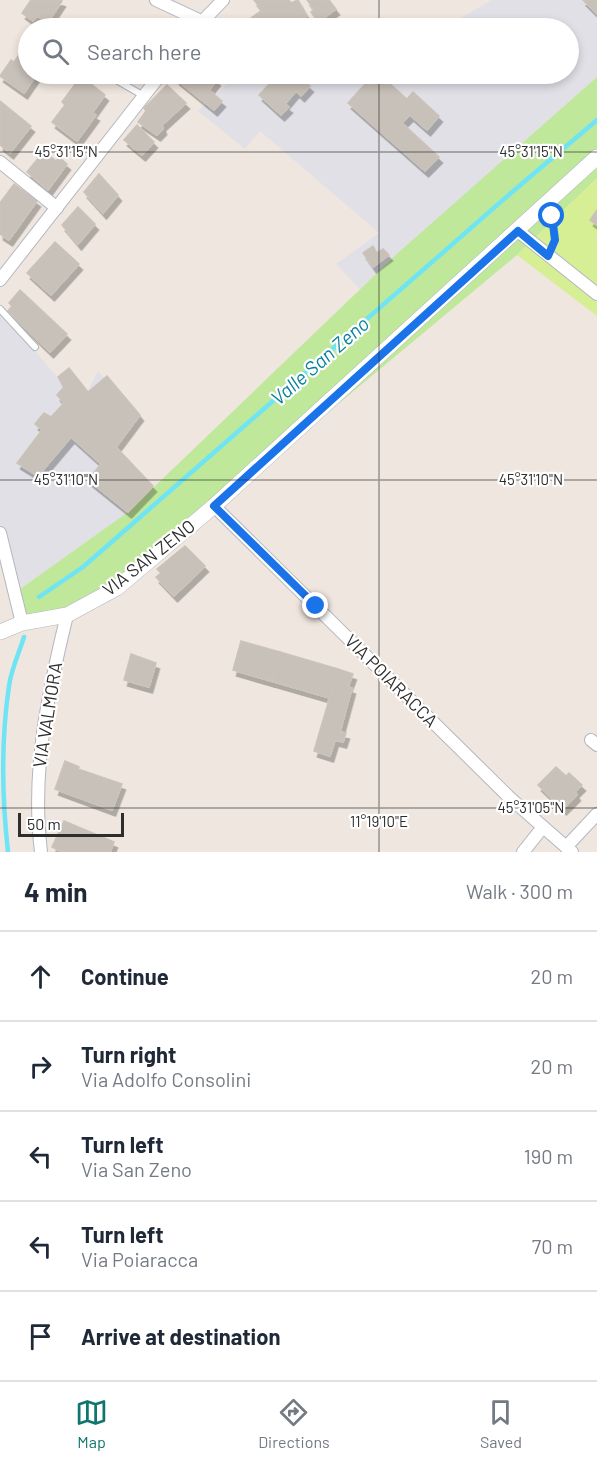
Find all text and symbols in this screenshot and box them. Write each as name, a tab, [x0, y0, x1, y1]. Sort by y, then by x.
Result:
search box	[18, 18, 579, 84]
icon: search	[39, 35, 72, 68]
text: Search here	[87, 38, 201, 64]
text: 45°31'15"N	[34, 142, 98, 160]
text: 45°31'15"N	[499, 142, 563, 160]
route start	[538, 202, 564, 228]
water label: Valle San Zeno	[265, 311, 373, 409]
text: 45°31'10"N	[34, 470, 98, 488]
text: 45°31'10"N	[499, 470, 563, 488]
street label: VIA SAN ZENO	[98, 514, 199, 600]
route end	[302, 592, 328, 618]
street label: VIA POIARACCA	[341, 629, 443, 731]
street label: VIA VALMORA	[28, 660, 66, 769]
text: 45°31'05"N	[498, 798, 564, 816]
scale bar	[18, 810, 124, 838]
text: 11°19'10"E	[350, 812, 408, 830]
text: 50 m	[27, 814, 61, 833]
text: 4 min	[24, 876, 88, 907]
text: Walk · 300 m	[466, 879, 573, 903]
icon: ahead	[24, 960, 57, 993]
text: Continue	[81, 963, 169, 989]
text: 20 m	[530, 964, 573, 988]
text: Turn right	[81, 1041, 176, 1067]
icon: right	[24, 1050, 57, 1083]
text: 20 m	[530, 1054, 573, 1078]
text: Via Adolfo Consolini	[81, 1067, 251, 1091]
text: Turn left	[81, 1131, 164, 1157]
icon: left	[24, 1140, 57, 1173]
text: 190 m	[524, 1144, 573, 1168]
text: Via San Zeno	[81, 1157, 192, 1181]
text: Turn left	[81, 1221, 164, 1247]
icon: left	[24, 1230, 57, 1263]
text: 70 m	[532, 1234, 573, 1258]
text: Via Poiaracca	[81, 1247, 198, 1271]
icon: arrive	[24, 1320, 57, 1353]
text: Arrive at destination	[81, 1323, 280, 1349]
tab: Map	[75, 1396, 108, 1451]
tab: Directions	[258, 1396, 330, 1451]
tab: Saved	[480, 1396, 522, 1451]

